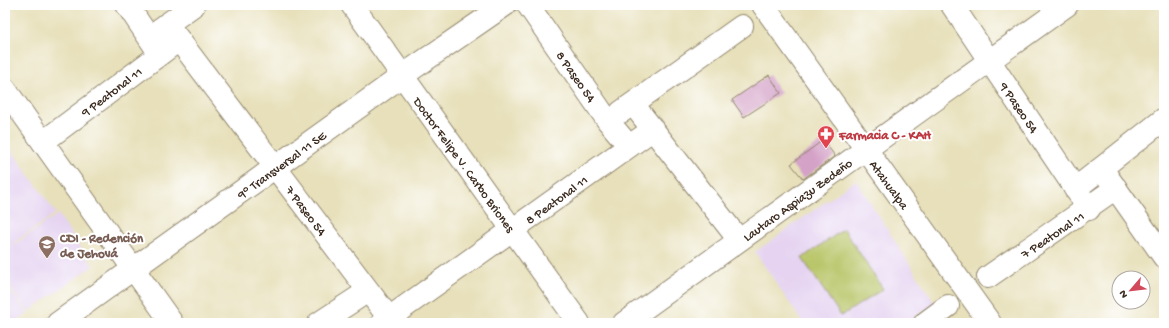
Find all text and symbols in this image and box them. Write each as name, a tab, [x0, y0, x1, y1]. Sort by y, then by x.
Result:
street label: 8 Paseo 54	[552, 49, 598, 106]
street label: 9 Peatonal 11	[78, 65, 146, 121]
street label: 9 Paseo 54	[995, 79, 1040, 137]
street label: Doctor Felipe V. Carbo Briones	[408, 94, 518, 237]
pharmacy icon: Farmacia C - KAH	[816, 124, 836, 149]
street label: 9° Transversal 11 SE	[234, 128, 330, 204]
place label: Farmacia C - KAH	[838, 129, 932, 144]
street label: Lautaro Aspiazu Zedeño	[741, 156, 856, 246]
street label: Atahualpa	[865, 158, 911, 214]
street label: 8 Peatonal 11	[523, 173, 591, 229]
street label: 7 Paseo 54	[281, 183, 329, 239]
street label: 7 Peatonal 11	[1018, 209, 1088, 263]
place label: CDI - Redención de Jehová	[59, 232, 144, 262]
school or university icon: CDI - Redención de Jehová	[37, 234, 57, 259]
north arrow	[1111, 270, 1151, 310]
text: N	[1117, 288, 1131, 300]

